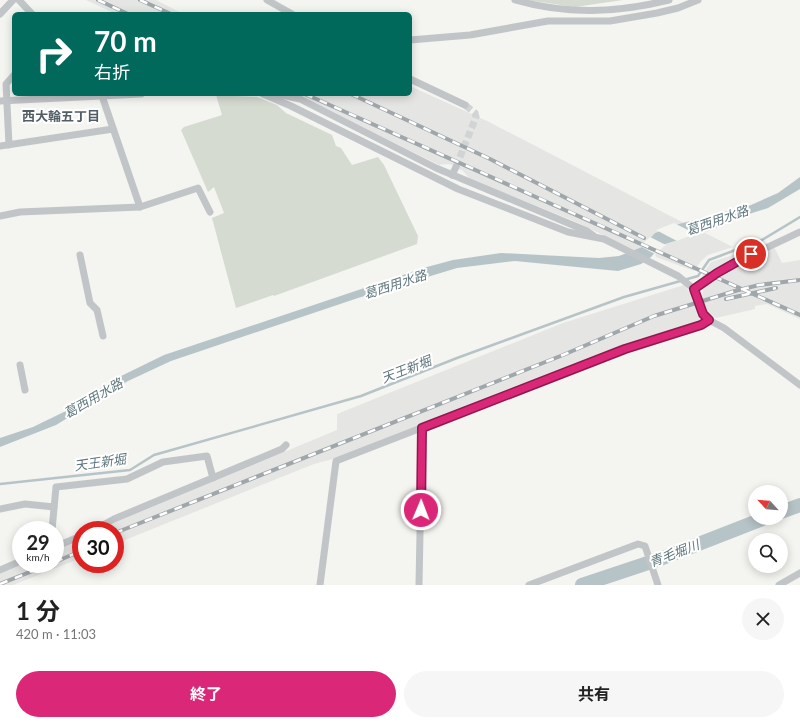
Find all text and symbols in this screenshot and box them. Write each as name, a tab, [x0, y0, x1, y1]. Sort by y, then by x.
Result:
text: 70 m	[94, 24, 157, 58]
icon: right	[28, 28, 80, 80]
text: 右折	[94, 61, 130, 83]
district label: 西大輪五丁目	[22, 108, 100, 124]
water label: 葛西用水路	[684, 202, 751, 238]
pin	[734, 237, 768, 271]
icon: arrive	[740, 243, 762, 265]
water label: 葛西用水路	[362, 266, 429, 302]
water label: 天王新堀	[379, 351, 435, 386]
water label: 葛西用水路	[61, 374, 126, 421]
water label: 天王新堀	[73, 450, 129, 474]
north arrow	[748, 485, 788, 525]
map controls	[748, 485, 788, 573]
position arrow	[400, 489, 442, 531]
speed limit sign: 30	[72, 521, 124, 573]
text: 29	[26, 530, 50, 554]
button: search	[748, 533, 788, 573]
water label: 青毛堀川	[647, 535, 703, 570]
text: km/h	[26, 551, 50, 563]
text: 1 分	[16, 596, 60, 625]
button: close	[742, 598, 784, 640]
text: 420 m · 11:03	[16, 626, 96, 642]
button: 終了	[16, 671, 396, 717]
button: 共有	[404, 671, 784, 717]

